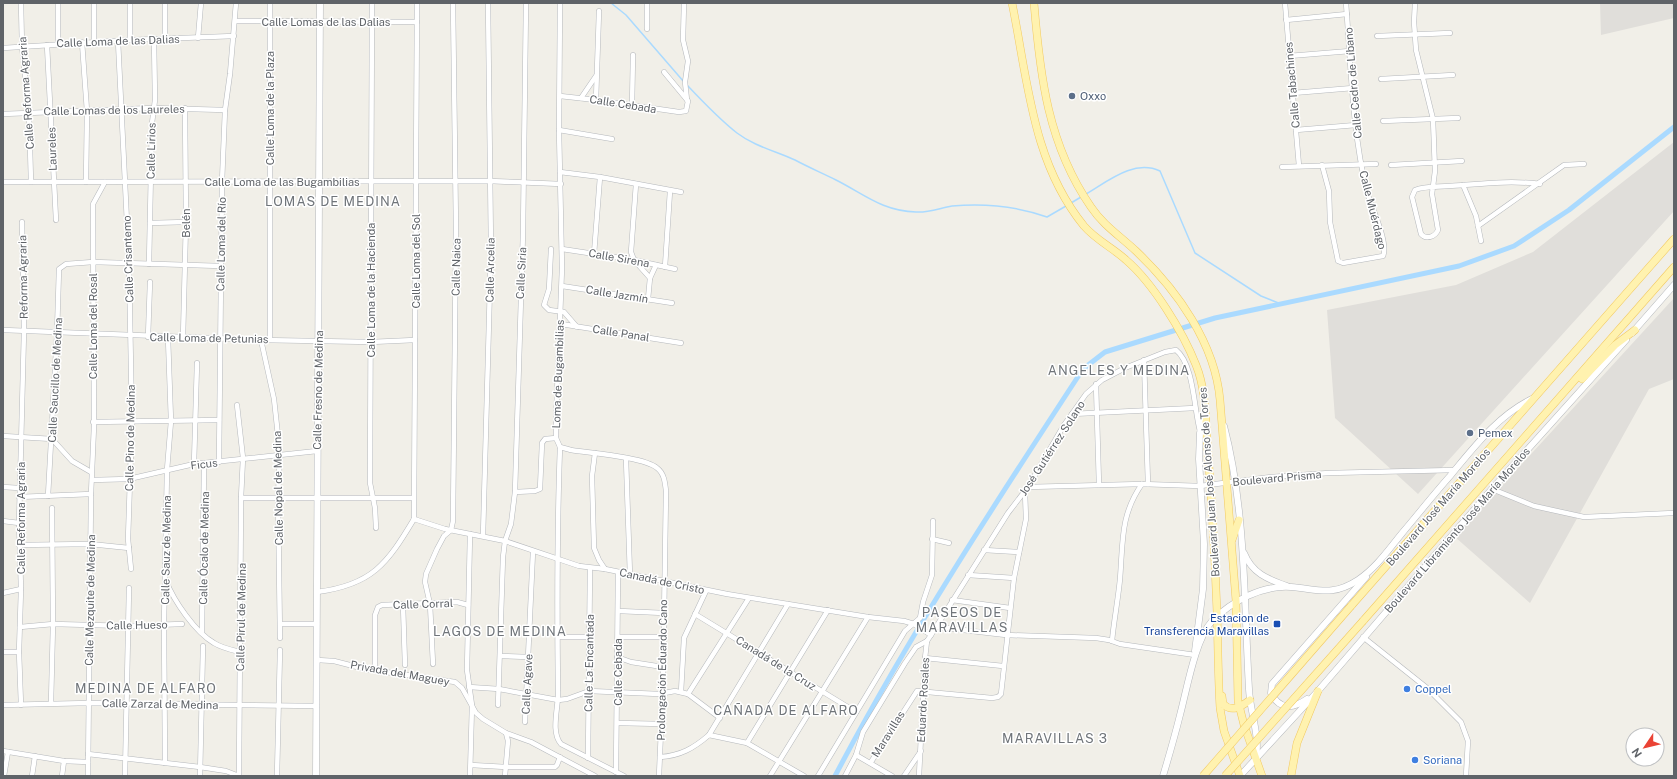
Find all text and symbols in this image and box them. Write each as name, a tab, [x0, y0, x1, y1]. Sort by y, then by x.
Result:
street label: Calle Lomas de las Dalias	[262, 16, 391, 28]
street label: Calle Cedro de Líbano	[1342, 27, 1364, 139]
street label: Calle Loma de las Dalias	[56, 33, 180, 49]
street label: Calle Reforma Agraria	[16, 36, 36, 150]
street label: Calle Tabachines	[1282, 41, 1302, 129]
street label: Calle Loma de la Plaza	[264, 51, 276, 165]
place label: Oxxo	[1080, 90, 1106, 102]
marker: Oxxo	[1067, 91, 1077, 101]
street label: Calle Cebada	[589, 93, 657, 115]
street label: Calle Lomas de los Laureles	[43, 103, 185, 117]
street label: Calle Lirios	[145, 122, 158, 179]
street label: Laureles	[45, 126, 59, 171]
street label: Calle Muérdago	[1357, 169, 1389, 251]
street label: Calle Loma de las Bugambilias	[205, 176, 360, 188]
district label: LOMAS DE MEDINA	[265, 194, 401, 209]
street label: Calle Loma del Río	[214, 197, 228, 291]
street label: Belén	[180, 208, 192, 238]
street label: Calle Loma del Sol	[410, 214, 422, 308]
street label: Calle Crisantemo	[120, 215, 136, 303]
street label: Calle Loma de la Hacienda	[365, 223, 377, 357]
street label: Reforma Agraria	[16, 235, 30, 319]
street label: Calle Arcelia	[483, 237, 497, 303]
street label: Calle Naica	[449, 238, 463, 296]
street label: Calle Siria	[514, 247, 528, 299]
street label: Calle Sirena	[588, 247, 650, 269]
street label: Calle Loma del Rosal	[87, 273, 99, 379]
street label: Calle Jazmín	[585, 283, 649, 305]
street label: Calle Saucillo de Medina	[46, 317, 64, 443]
street label: Loma de Bugambilias	[550, 319, 566, 429]
street label: Calle Panal	[592, 323, 650, 343]
street label: Calle Fresno de Medina	[311, 330, 325, 450]
street label: Calle Loma de Petunias	[150, 331, 269, 345]
district label: ANGELES Y MEDINA	[1048, 363, 1190, 378]
street label: Calle Pino de Medina	[123, 385, 137, 491]
street label: Boulevard Juan José Alonso de Torres	[1196, 386, 1222, 577]
street label: José Gutiérrez Solano	[1017, 398, 1087, 498]
place label: Pemex	[1478, 427, 1513, 439]
marker: Pemex	[1465, 428, 1475, 438]
street label: Calle Nopal de Medina	[271, 431, 285, 545]
street label: Boulevard Libramiento José María Morelos	[1382, 445, 1532, 615]
street label: Boulevard José María Morelos	[1384, 445, 1493, 568]
street label: Ficus	[190, 456, 219, 472]
street label: Calle Reforma Agraria	[15, 462, 27, 574]
street label: Boulevard Prisma	[1232, 468, 1322, 488]
street label: Calle Ócalo de Medina	[196, 491, 211, 605]
street label: Calle Sauz de Medina	[159, 495, 173, 605]
street label: Calle Mezquite de Medina	[83, 534, 97, 666]
street label: Calle Pirul de Medina	[234, 563, 248, 671]
street label: Canadá de Cristo	[618, 566, 706, 596]
street label: Calle Corral	[393, 597, 453, 611]
street label: Prolongación Eduardo Cano	[655, 599, 669, 741]
district label: PASEOS DE MARAVILLAS	[916, 605, 1008, 635]
place label: Estacion de Transferencia Maravillas	[1144, 612, 1269, 637]
street label: Calle La Encantada	[582, 614, 596, 712]
street label: Calle Hueso	[106, 618, 168, 632]
marker: Estacion de Transferencia Maravillas	[1272, 619, 1282, 629]
district label: LAGOS DE MEDINA	[433, 624, 567, 639]
street label: Canadá de la Cruz	[734, 633, 818, 693]
street label: Calle Cebada	[612, 638, 624, 706]
street label: Calle Agave	[519, 653, 535, 715]
street label: Eduardo Rosales	[915, 657, 931, 743]
street label: Privada del Maguey	[350, 658, 451, 688]
district label: MEDINA DE ALFARO	[75, 681, 217, 696]
place label: Coppel	[1415, 683, 1451, 695]
marker: Coppel	[1402, 684, 1412, 694]
street label: Calle Zarzal de Medina	[102, 697, 218, 711]
district label: CAÑADA DE ALFARO	[713, 703, 859, 718]
street label: Maravillas	[869, 708, 907, 759]
north arrow	[1625, 727, 1665, 767]
district label: MARAVILLAS 3	[1002, 731, 1108, 746]
text: N	[1629, 746, 1644, 760]
place label: Soriana	[1423, 754, 1462, 766]
marker: Soriana	[1410, 755, 1420, 765]

